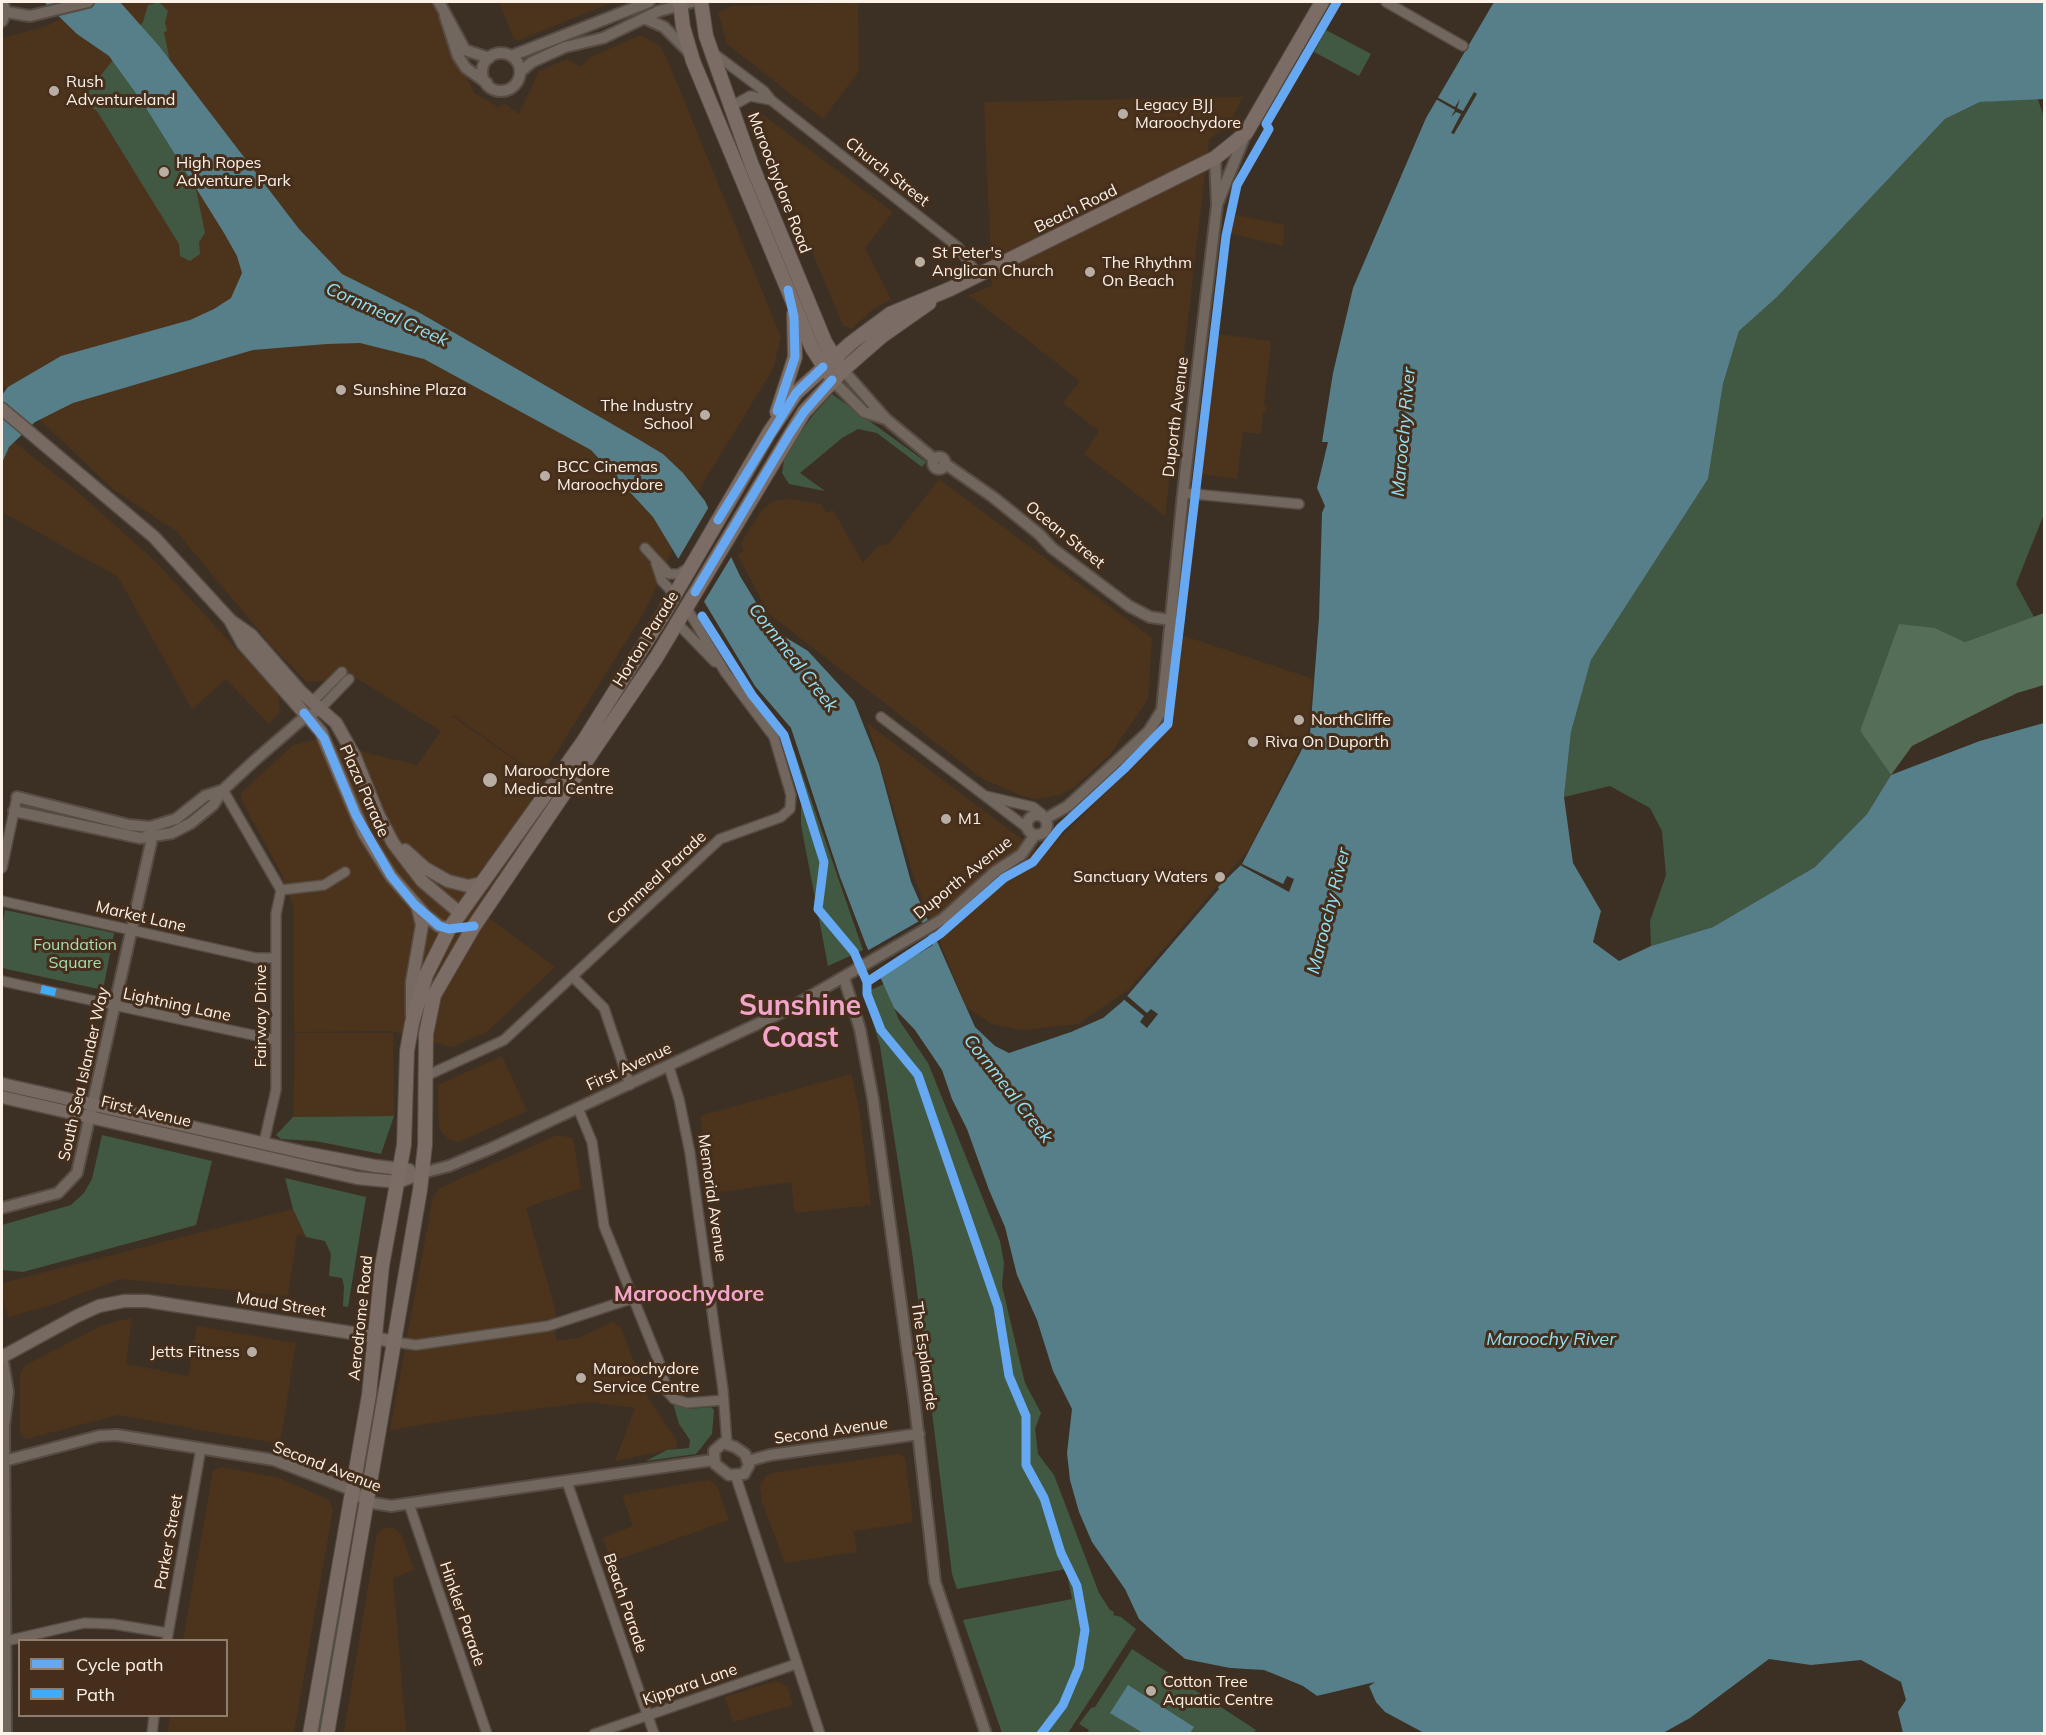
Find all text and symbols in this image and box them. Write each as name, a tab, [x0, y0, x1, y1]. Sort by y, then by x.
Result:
place label: Rush Adventureland	[66, 72, 175, 110]
marker: Rush Adventureland	[47, 84, 61, 98]
place label: Legacy BJJ Maroochydore	[1135, 95, 1241, 133]
marker: Legacy BJJ Maroochydore	[1116, 107, 1130, 121]
street label: Maroochydore Road	[743, 110, 815, 256]
street label: Church Street	[841, 133, 933, 211]
place label: High Ropes Adventure Park	[176, 153, 291, 191]
marker: High Ropes Adventure Park	[157, 165, 171, 179]
street label: Beach Road	[1031, 181, 1121, 237]
place label: St Peter's Anglican Church	[932, 243, 1054, 281]
place label: The Rhythm On Beach	[1102, 253, 1192, 291]
marker: St Peter's Anglican Church	[913, 255, 927, 269]
marker: The Rhythm On Beach	[1083, 265, 1097, 279]
water label: Cornmeal Creek	[322, 278, 452, 352]
street label: Duporth Avenue	[1159, 356, 1193, 478]
water label: Maroochy River	[1388, 367, 1420, 497]
place label: Sunshine Plaza	[353, 380, 467, 400]
marker: Sunshine Plaza	[334, 383, 348, 397]
place label: The Industry School	[600, 396, 693, 434]
marker: The Industry School	[698, 408, 712, 422]
place label: BCC Cinemas Maroochydore	[557, 457, 663, 495]
marker: BCC Cinemas Maroochydore	[538, 469, 552, 483]
street label: Ocean Street	[1022, 497, 1108, 573]
street label: Horton Parade	[609, 588, 683, 690]
water label: Cornmeal Creek	[744, 599, 842, 717]
place label: NorthCliffe	[1311, 710, 1391, 730]
marker: NorthCliffe	[1292, 713, 1306, 727]
place label: Riva On Duporth	[1265, 732, 1389, 752]
marker: Riva On Duporth	[1246, 735, 1260, 749]
street label: Plaza Parade	[335, 742, 393, 840]
place label: Maroochydore Medical Centre	[504, 761, 614, 799]
marker: Maroochydore Medical Centre	[481, 771, 499, 789]
place label: M1	[958, 809, 981, 829]
marker: M1	[939, 812, 953, 826]
street label: Cornmeal Parade	[604, 827, 710, 929]
street label: Duporth Avenue	[910, 832, 1016, 924]
water label: Maroochy River	[1303, 846, 1355, 976]
place label: Sanctuary Waters	[1073, 867, 1208, 887]
marker: Sanctuary Waters	[1213, 870, 1227, 884]
street label: Market Lane	[94, 897, 188, 937]
park label: Foundation Square	[33, 935, 117, 973]
street label: Fairway Drive	[251, 965, 271, 1067]
street label: Lightning Lane	[121, 984, 233, 1026]
street label: South Sea Islander Way	[55, 985, 113, 1163]
district label: Sunshine Coast	[739, 990, 861, 1056]
water label: Cornmeal Creek	[959, 1030, 1057, 1148]
street label: First Avenue	[583, 1039, 675, 1095]
street label: First Avenue	[99, 1092, 193, 1132]
street label: Memorial Avenue	[694, 1133, 730, 1263]
street label: Aerodrome Road	[345, 1254, 377, 1382]
district label: Maroochydore	[614, 1281, 764, 1307]
street label: Maud Street	[235, 1288, 327, 1322]
street label: The Esplanade	[907, 1300, 941, 1412]
water label: Maroochy River	[1486, 1329, 1616, 1351]
place label: Jetts Fitness	[151, 1342, 240, 1362]
marker: Jetts Fitness	[245, 1345, 259, 1359]
place label: Maroochydore Service Centre	[593, 1359, 699, 1397]
marker: Maroochydore Service Centre	[574, 1371, 588, 1385]
street label: Second Avenue	[773, 1414, 889, 1448]
street label: Second Avenue	[270, 1438, 384, 1496]
street label: Parker Street	[151, 1493, 187, 1591]
street label: Beach Parade	[599, 1551, 651, 1655]
street label: Hinkler Parade	[435, 1559, 489, 1669]
legend	[18, 1639, 228, 1717]
text: Cycle path	[76, 1653, 163, 1676]
street label: Kippara Lane	[640, 1660, 740, 1710]
place label: Cotton Tree Aquatic Centre	[1163, 1672, 1273, 1710]
text: Path	[76, 1683, 115, 1706]
marker: Cotton Tree Aquatic Centre	[1144, 1684, 1158, 1698]

